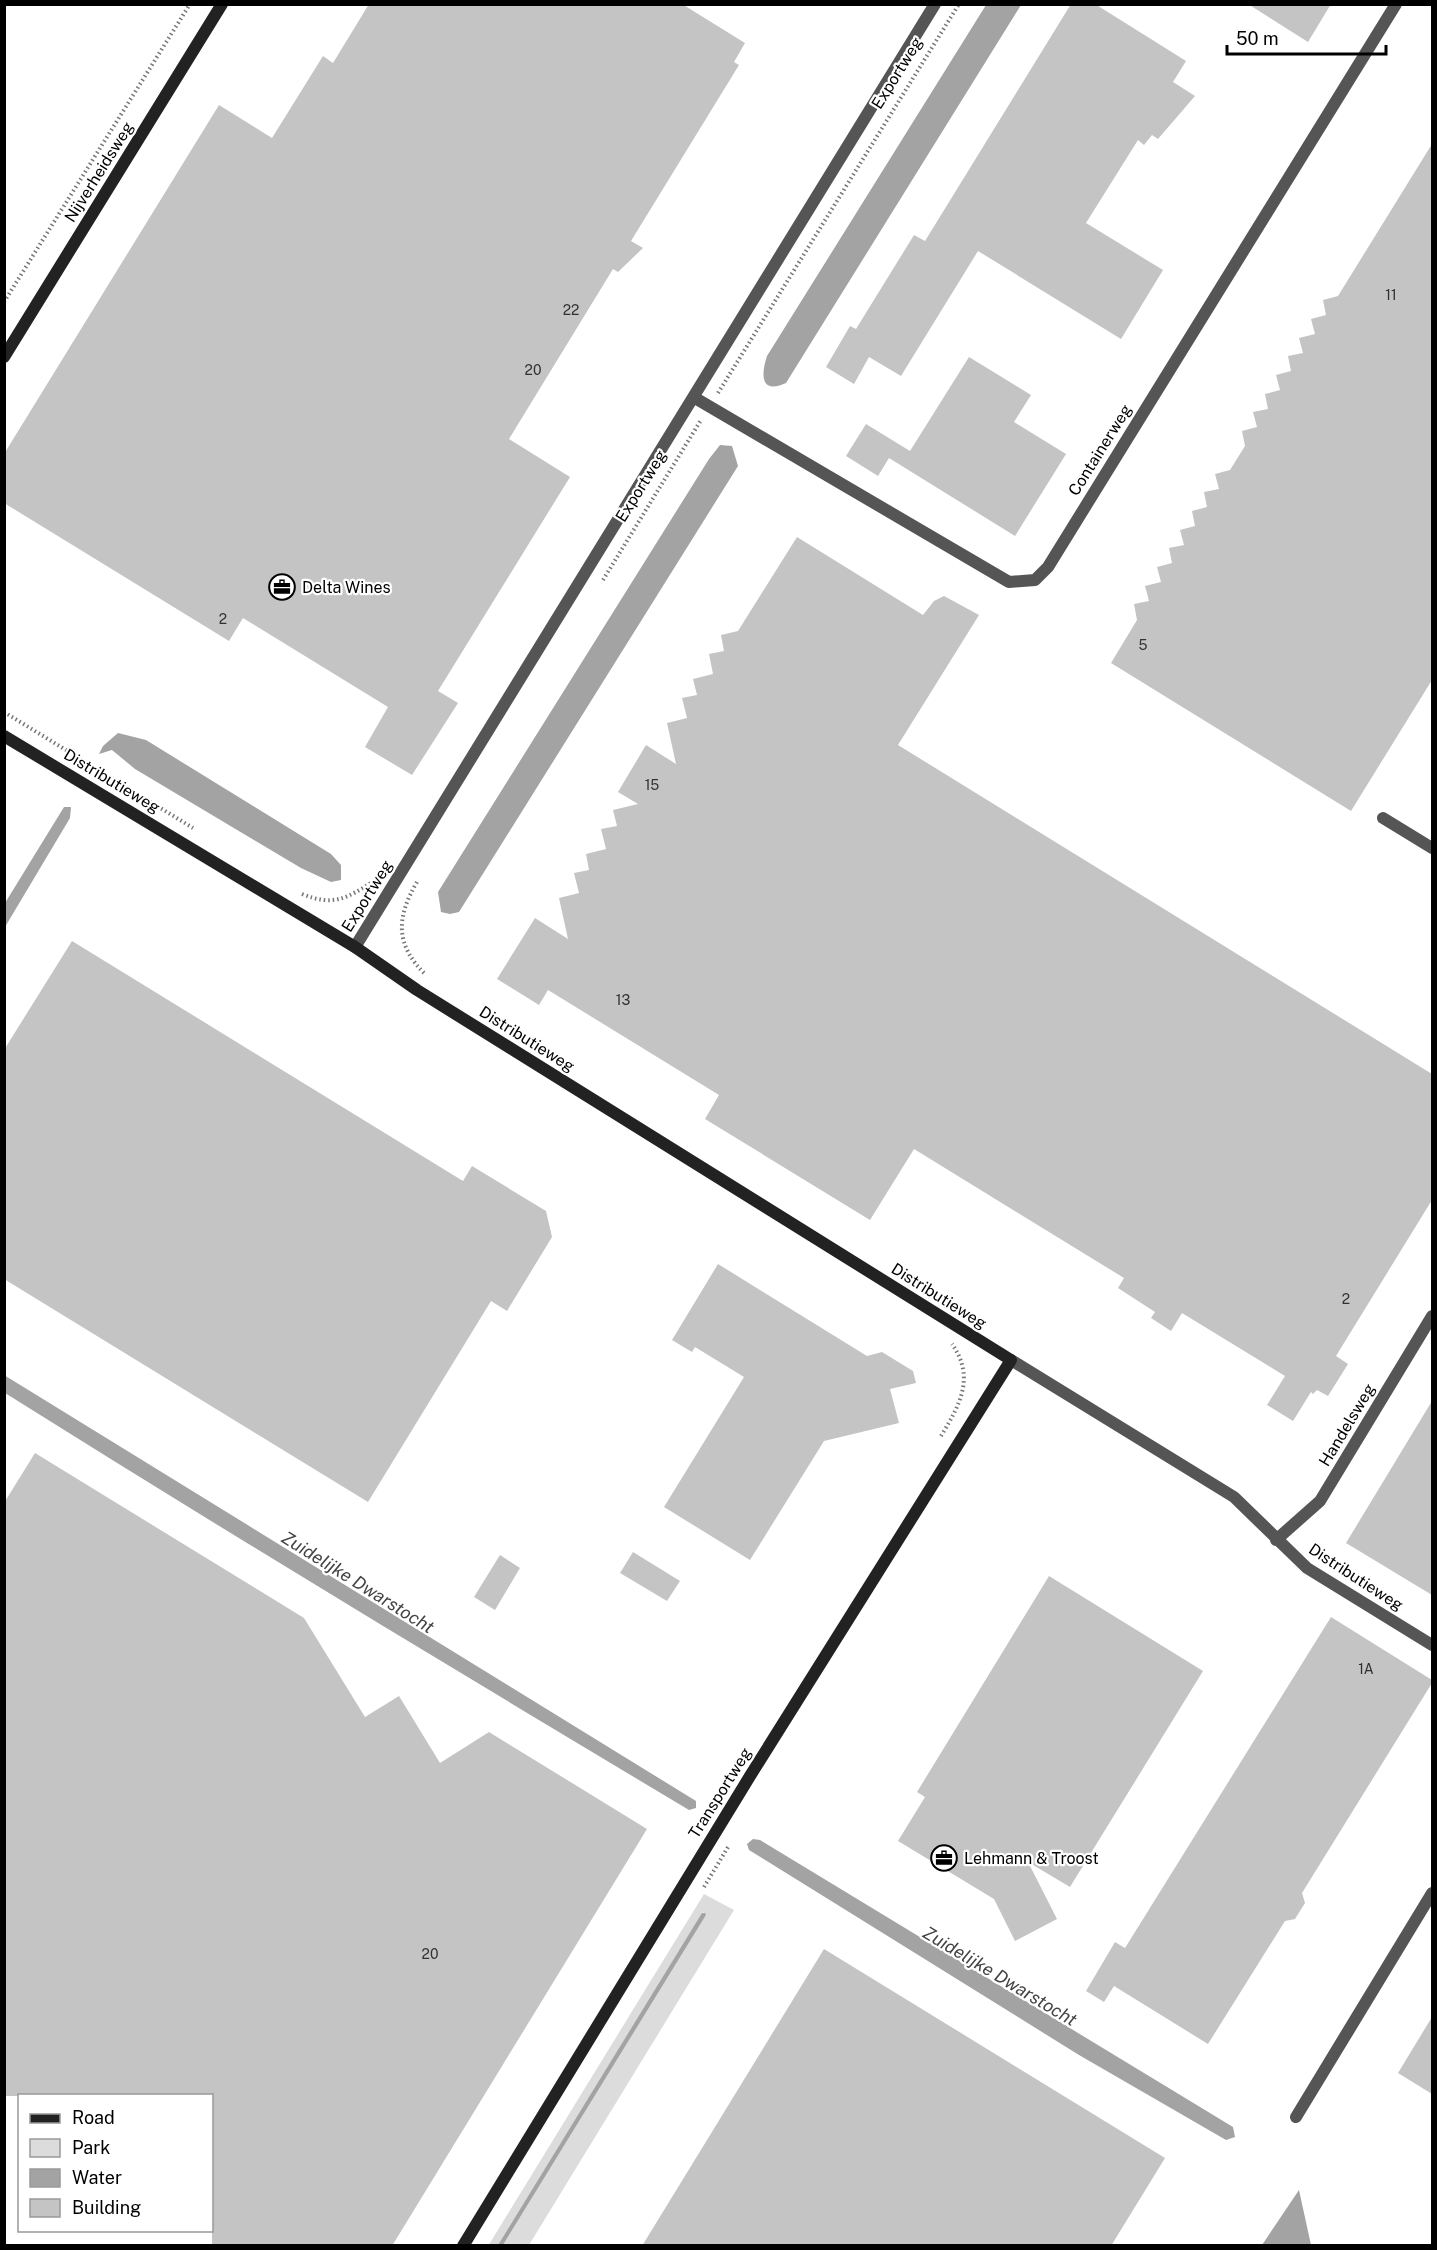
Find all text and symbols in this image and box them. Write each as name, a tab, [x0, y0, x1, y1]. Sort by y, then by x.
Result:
scale bar	[1227, 18, 1386, 56]
text: 50 m	[1236, 28, 1279, 49]
street label: Exportweg	[868, 34, 927, 112]
street label: Nijverheidsweg	[61, 118, 137, 226]
house number: 11	[1385, 287, 1397, 303]
house number: 22	[563, 302, 579, 318]
house number: 20	[525, 362, 541, 378]
street label: Containerweg	[1064, 401, 1136, 499]
street label: Exportweg	[612, 447, 671, 525]
office icon: Delta Wines	[267, 572, 297, 602]
place label: Delta Wines	[302, 578, 391, 597]
house number: 2	[219, 611, 227, 627]
house number: 5	[1139, 637, 1148, 653]
street label: Distributieweg	[60, 745, 164, 817]
house number: 15	[645, 777, 659, 793]
street label: Exportweg	[338, 857, 397, 935]
house number: 13	[616, 992, 630, 1008]
street label: Distributieweg	[476, 1002, 578, 1076]
street label: Distributieweg	[888, 1259, 990, 1333]
house number: 2	[1342, 1291, 1350, 1307]
street label: Handelsweg	[1315, 1380, 1379, 1470]
water label: Zuidelijke Dwarstocht	[278, 1527, 438, 1638]
street label: Distributieweg	[1305, 1539, 1407, 1615]
house number: 1A	[1358, 1661, 1374, 1677]
street label: Transportweg	[685, 1744, 755, 1842]
office icon: Lehmann & Troost	[929, 1843, 959, 1873]
place label: Lehmann & Troost	[964, 1849, 1099, 1868]
water label: Zuidelijke Dwarstocht	[919, 1922, 1081, 2030]
house number: 20	[422, 1946, 438, 1962]
legend	[18, 2094, 213, 2232]
text: Road	[72, 2107, 115, 2128]
text: Park	[72, 2137, 110, 2158]
text: Water	[72, 2167, 122, 2188]
text: Building	[72, 2197, 141, 2218]

